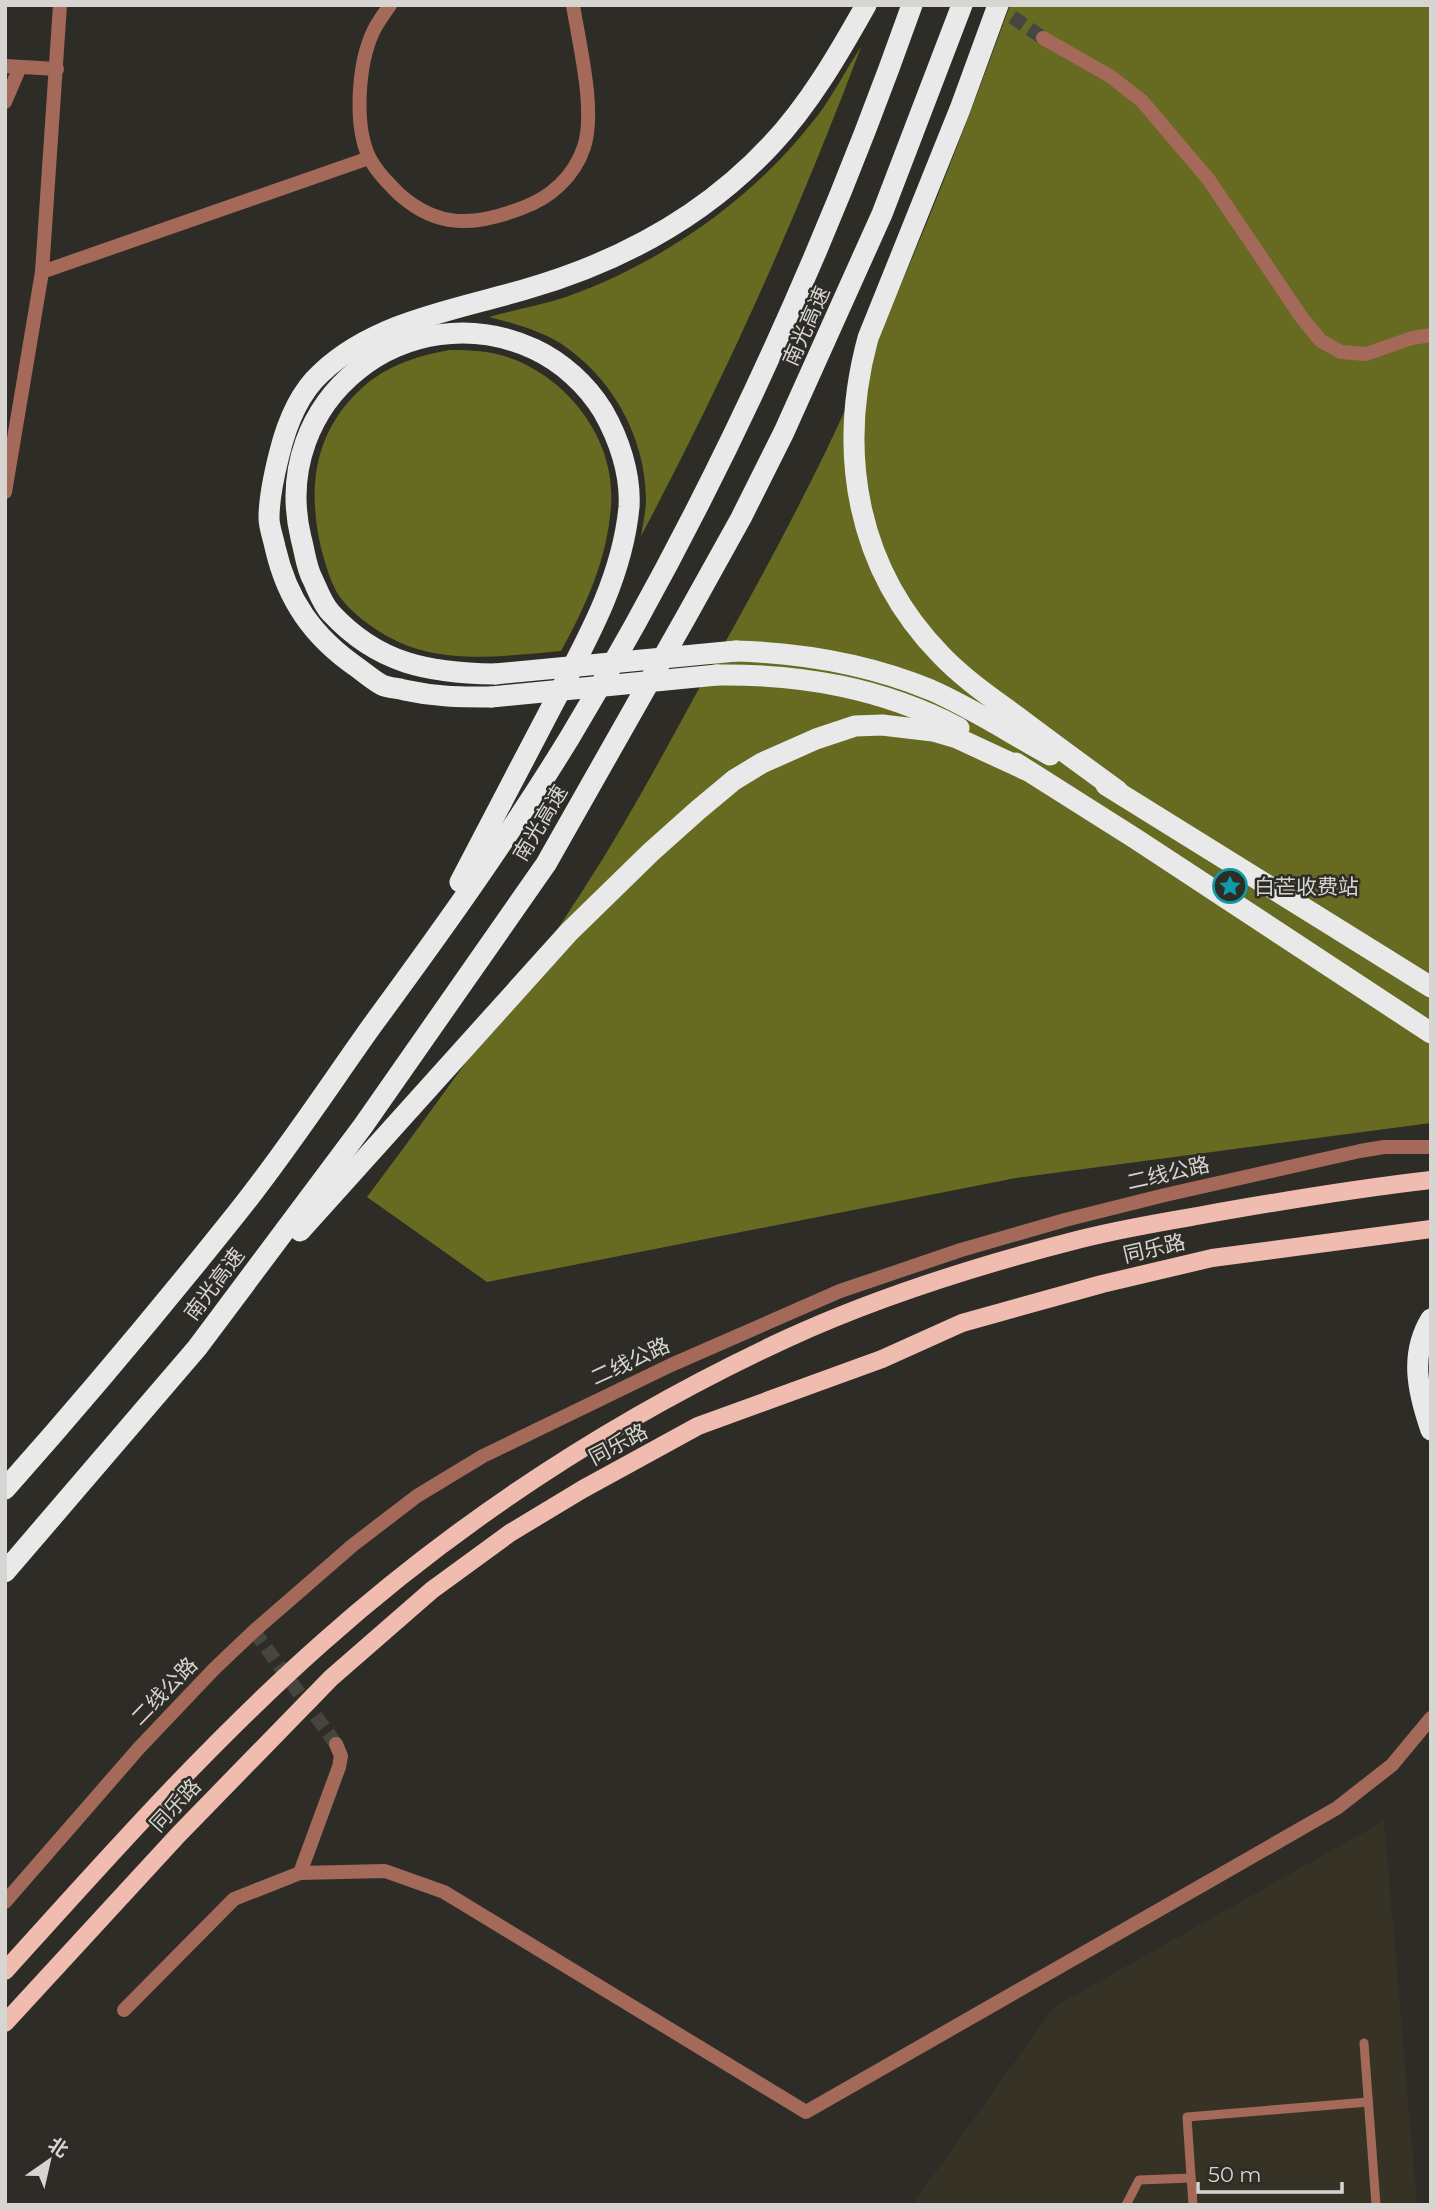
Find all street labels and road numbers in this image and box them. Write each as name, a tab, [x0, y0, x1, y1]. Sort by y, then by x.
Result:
street label: 南光高速	[777, 283, 835, 369]
street label: 南光高速	[508, 781, 572, 865]
street label: 二线公路	[1124, 1151, 1212, 1195]
street label: 同乐路	[1120, 1229, 1188, 1267]
street label: 南光高速	[179, 1243, 249, 1325]
street label: 二线公路	[587, 1332, 673, 1390]
street label: 同乐路	[584, 1418, 652, 1470]
street label: 二线公路	[126, 1652, 202, 1730]
street label: 同乐路	[144, 1773, 206, 1837]

